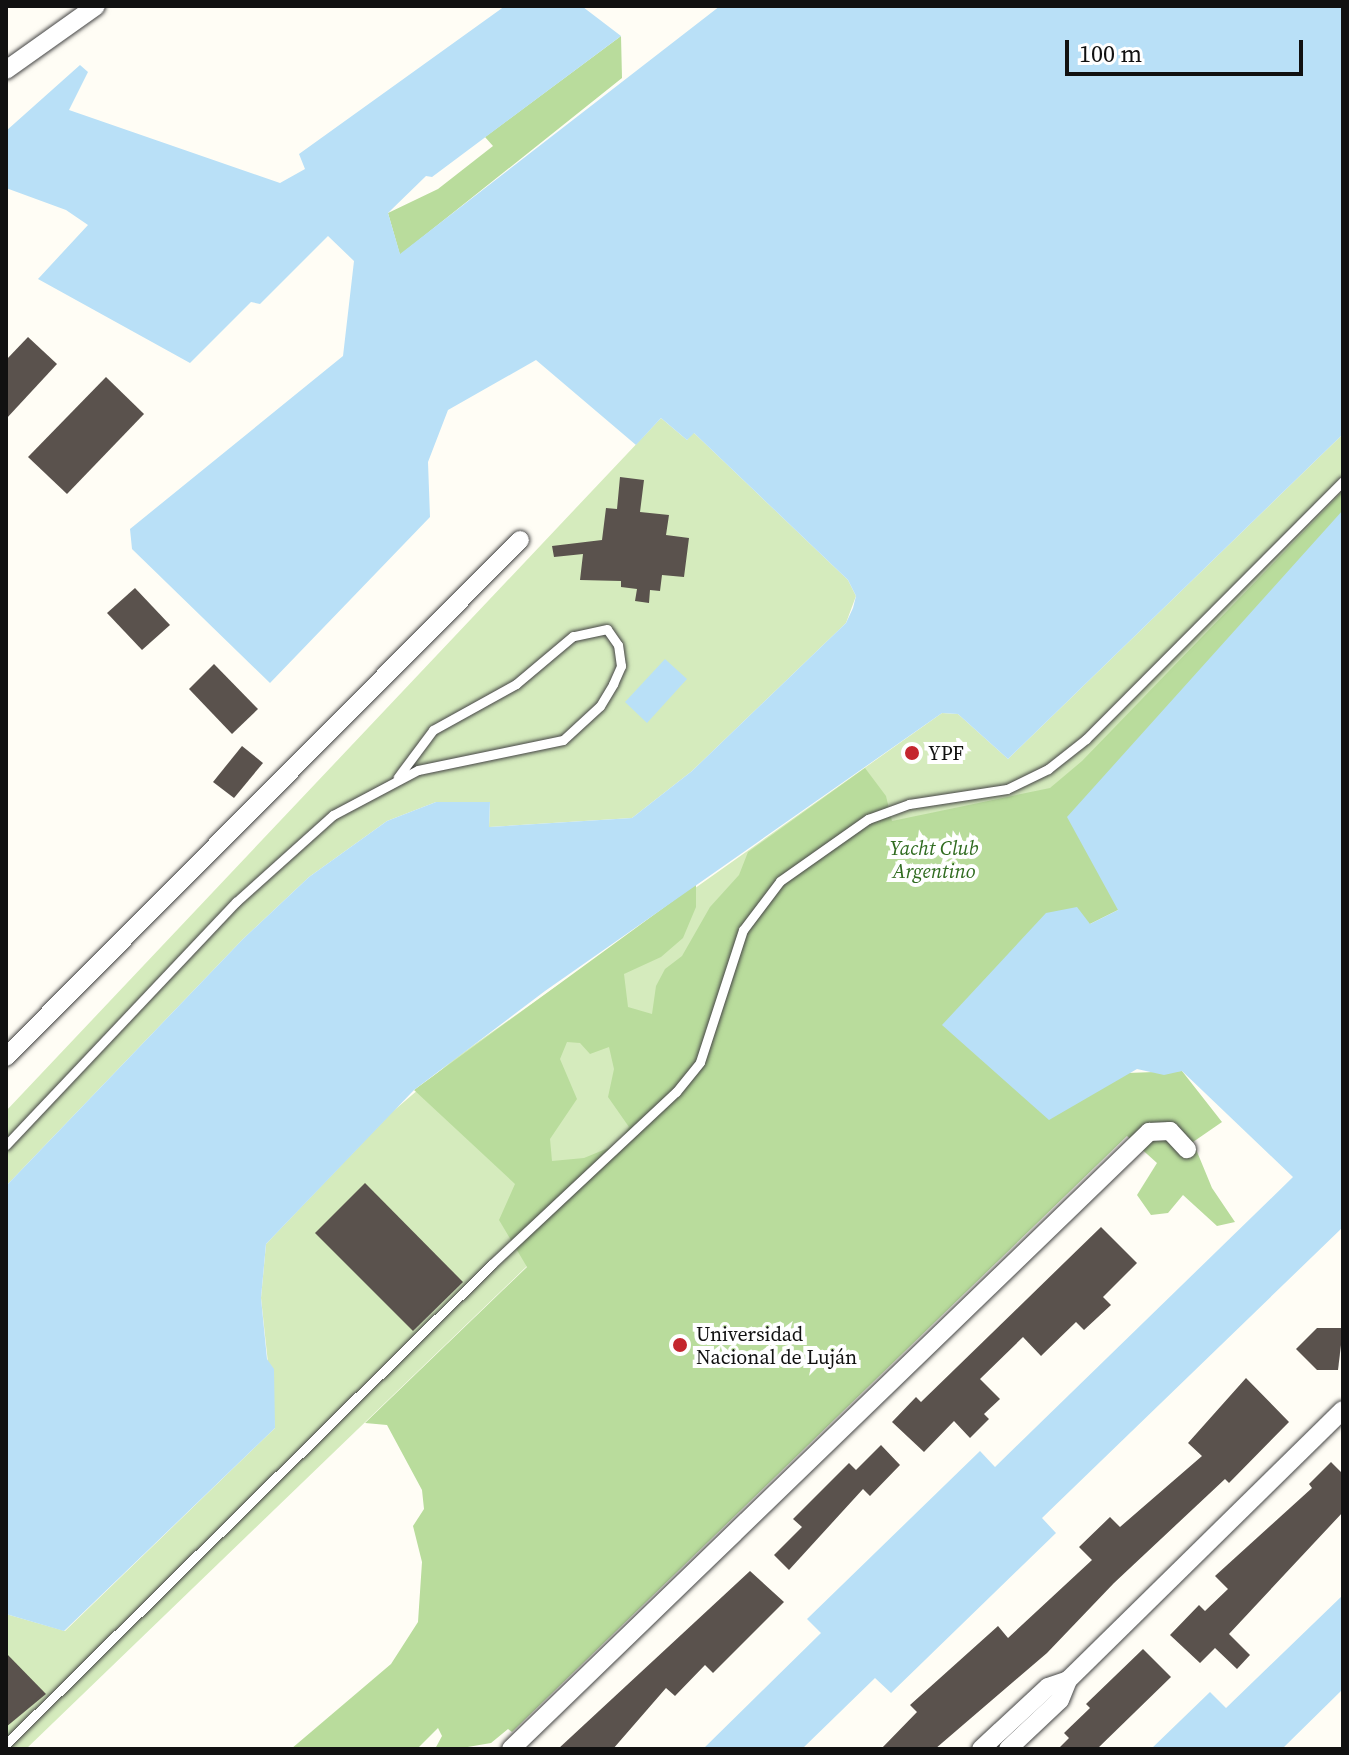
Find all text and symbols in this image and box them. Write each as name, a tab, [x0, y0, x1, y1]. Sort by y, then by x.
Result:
scale bar	[1069, 24, 1307, 74]
text: 100 m	[1079, 37, 1142, 70]
place label: YPF	[928, 741, 964, 765]
marker: YPF	[903, 744, 921, 762]
park label: Yacht Club Argentino	[890, 837, 978, 884]
place label: Universidad Nacional de Luján	[696, 1322, 857, 1369]
marker: Universidad Nacional de Luján	[671, 1336, 689, 1354]

